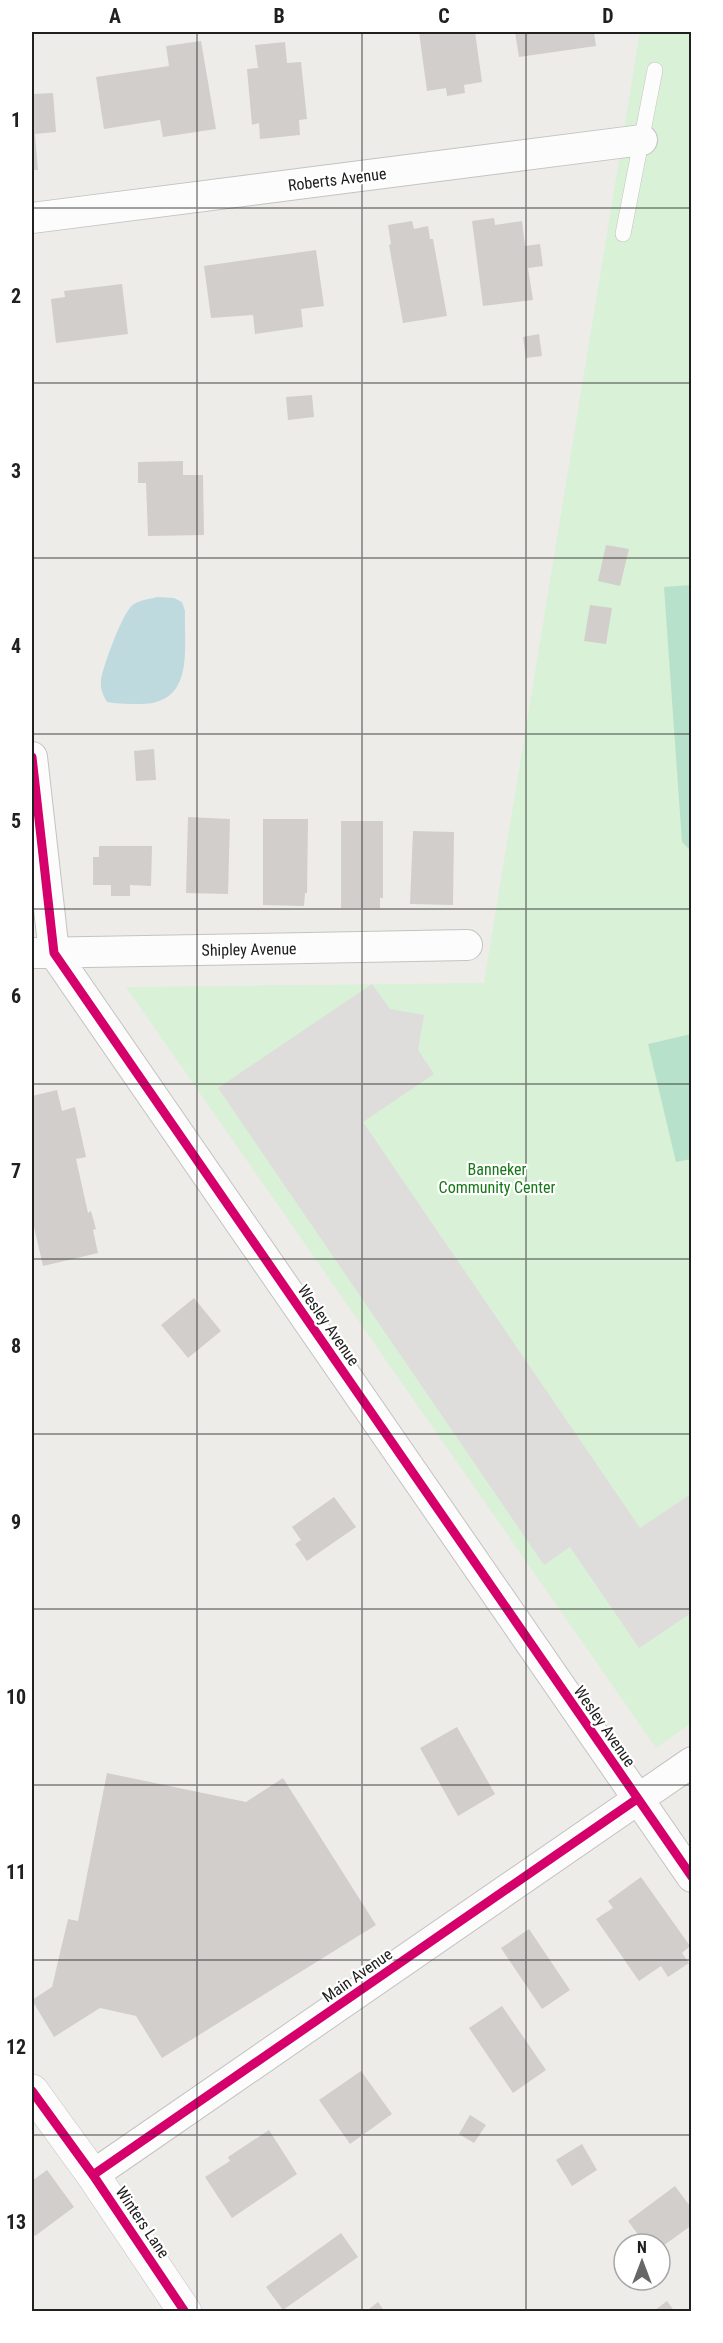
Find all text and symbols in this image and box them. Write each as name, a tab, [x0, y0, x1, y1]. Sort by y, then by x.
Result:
text: A	[109, 4, 121, 28]
text: B	[273, 4, 285, 28]
text: C	[438, 4, 450, 28]
text: D	[602, 4, 614, 28]
text: 1	[11, 108, 21, 132]
street label: Roberts Avenue	[287, 164, 387, 195]
text: 2	[11, 284, 21, 308]
text: 3	[11, 459, 21, 483]
text: 4	[11, 634, 21, 658]
text: 5	[11, 809, 21, 833]
street label: Shipley Avenue	[201, 939, 297, 960]
text: 6	[11, 984, 21, 1008]
text: 7	[11, 1159, 21, 1183]
park label: Banneker Community Center	[439, 1160, 556, 1197]
street label: Wesley Avenue	[294, 1281, 363, 1369]
text: 8	[11, 1334, 21, 1358]
text: 9	[11, 1510, 21, 1534]
street label: Wesley Avenue	[570, 1682, 639, 1770]
text: 10	[6, 1685, 26, 1709]
text: 11	[6, 1860, 26, 1884]
street label: Main Avenue	[319, 1944, 396, 2006]
text: 12	[6, 2035, 26, 2059]
street label: Winters Lane	[112, 2183, 173, 2262]
text: 13	[6, 2210, 26, 2234]
north arrow	[612, 2232, 672, 2292]
text: N	[637, 2238, 647, 2257]

